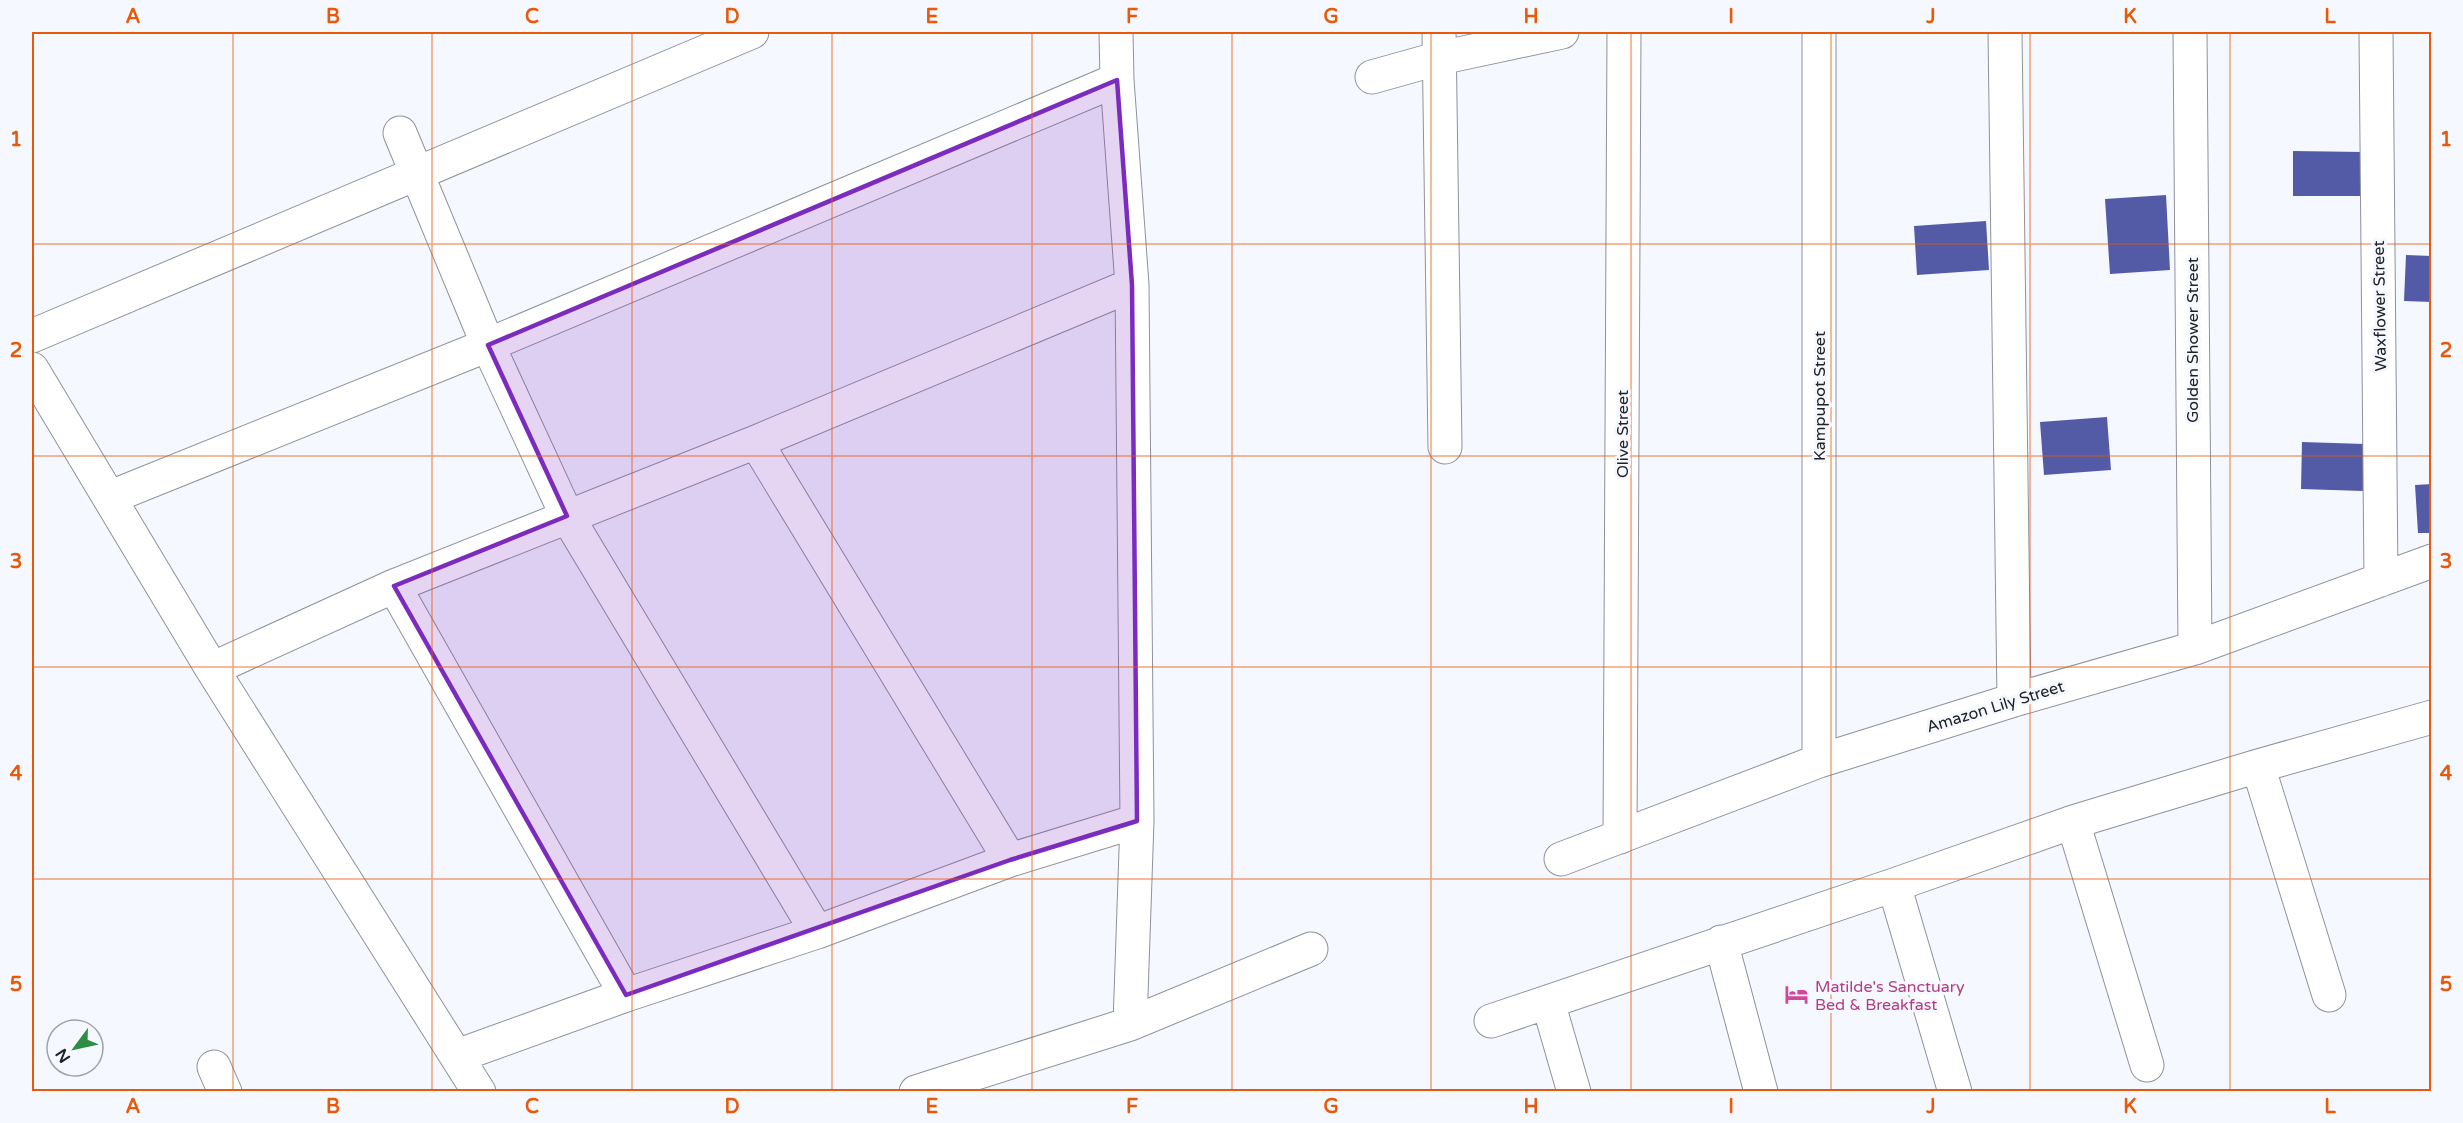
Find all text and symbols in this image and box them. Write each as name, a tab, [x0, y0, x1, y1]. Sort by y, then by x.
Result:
text: A	[126, 5, 141, 29]
text: B	[326, 5, 340, 29]
text: C	[525, 5, 539, 29]
text: D	[724, 5, 740, 29]
text: E	[926, 5, 939, 29]
text: F	[1126, 5, 1138, 29]
text: G	[1323, 5, 1339, 29]
text: H	[1523, 5, 1539, 29]
text: I	[1728, 5, 1734, 29]
text: J	[1925, 5, 1936, 29]
text: K	[2123, 5, 2137, 29]
text: L	[2324, 5, 2336, 29]
text: 1	[10, 128, 22, 152]
text: 1	[2440, 128, 2452, 152]
street label: Waxflower Street	[2369, 240, 2391, 372]
street label: Golden Shower Street	[2183, 257, 2203, 423]
street label: Kampupot Street	[1810, 331, 1830, 461]
text: 2	[10, 339, 22, 363]
text: 2	[2440, 339, 2452, 363]
street label: Olive Street	[1613, 390, 1633, 478]
text: 3	[10, 550, 22, 574]
text: 3	[2440, 550, 2452, 574]
street label: Amazon Lily Street	[1924, 677, 2066, 737]
text: 4	[10, 762, 23, 786]
text: 4	[2440, 762, 2453, 786]
text: 5	[10, 973, 22, 997]
text: 5	[2440, 973, 2452, 997]
place label: Matilde's Sanctuary Bed & Breakfast	[1815, 977, 1965, 1015]
hotel icon: Matilde's Sanctuary Bed & Breakfast	[1784, 982, 1810, 1008]
north arrow	[45, 1018, 105, 1078]
text: N	[51, 1045, 75, 1066]
text: A	[126, 1095, 141, 1119]
text: B	[326, 1095, 340, 1119]
text: C	[525, 1095, 539, 1119]
text: D	[724, 1095, 740, 1119]
text: E	[926, 1095, 939, 1119]
text: F	[1126, 1095, 1138, 1119]
text: G	[1323, 1095, 1339, 1119]
text: H	[1523, 1095, 1539, 1119]
text: I	[1728, 1095, 1734, 1119]
text: J	[1925, 1095, 1936, 1119]
text: K	[2123, 1095, 2137, 1119]
text: L	[2324, 1095, 2336, 1119]

